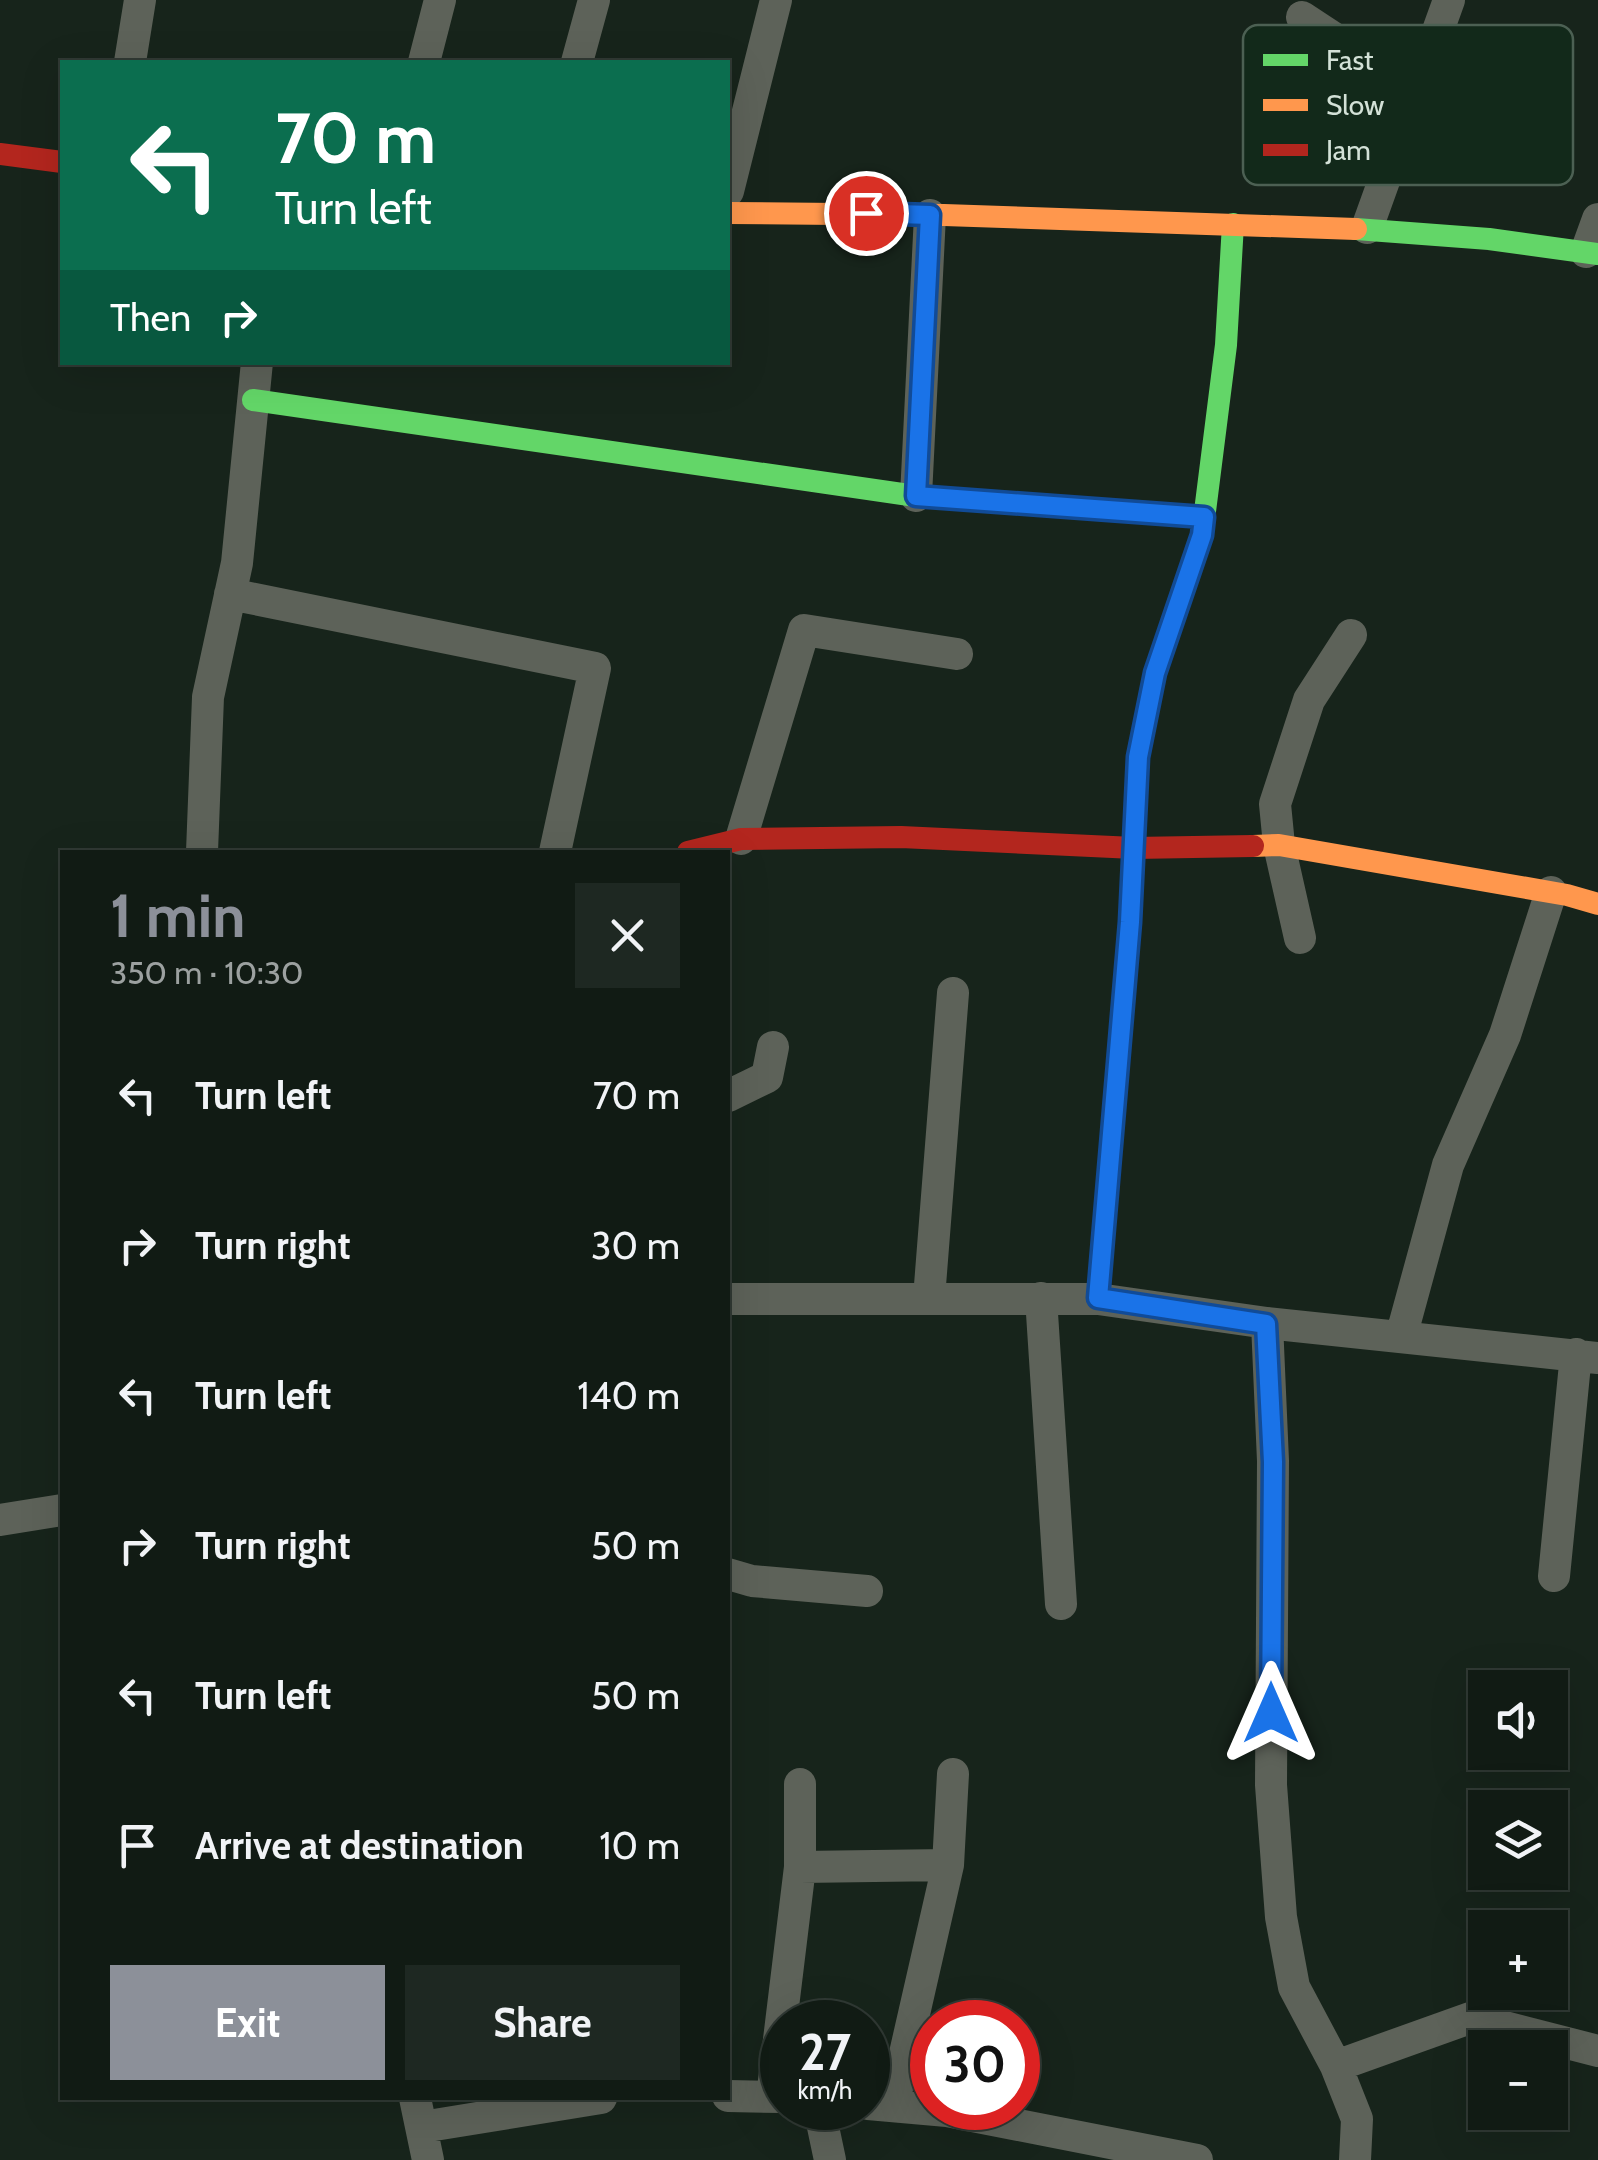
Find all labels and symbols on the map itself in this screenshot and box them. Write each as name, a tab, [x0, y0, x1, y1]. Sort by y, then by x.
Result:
legend	[1243, 25, 1573, 185]
text: Fast	[1326, 43, 1374, 77]
text: Slow	[1326, 88, 1384, 122]
text: Jam	[1325, 133, 1371, 167]
pin	[824, 171, 909, 256]
position arrow	[1219, 1661, 1323, 1765]
speed limit sign: 30	[910, 2000, 1040, 2130]

